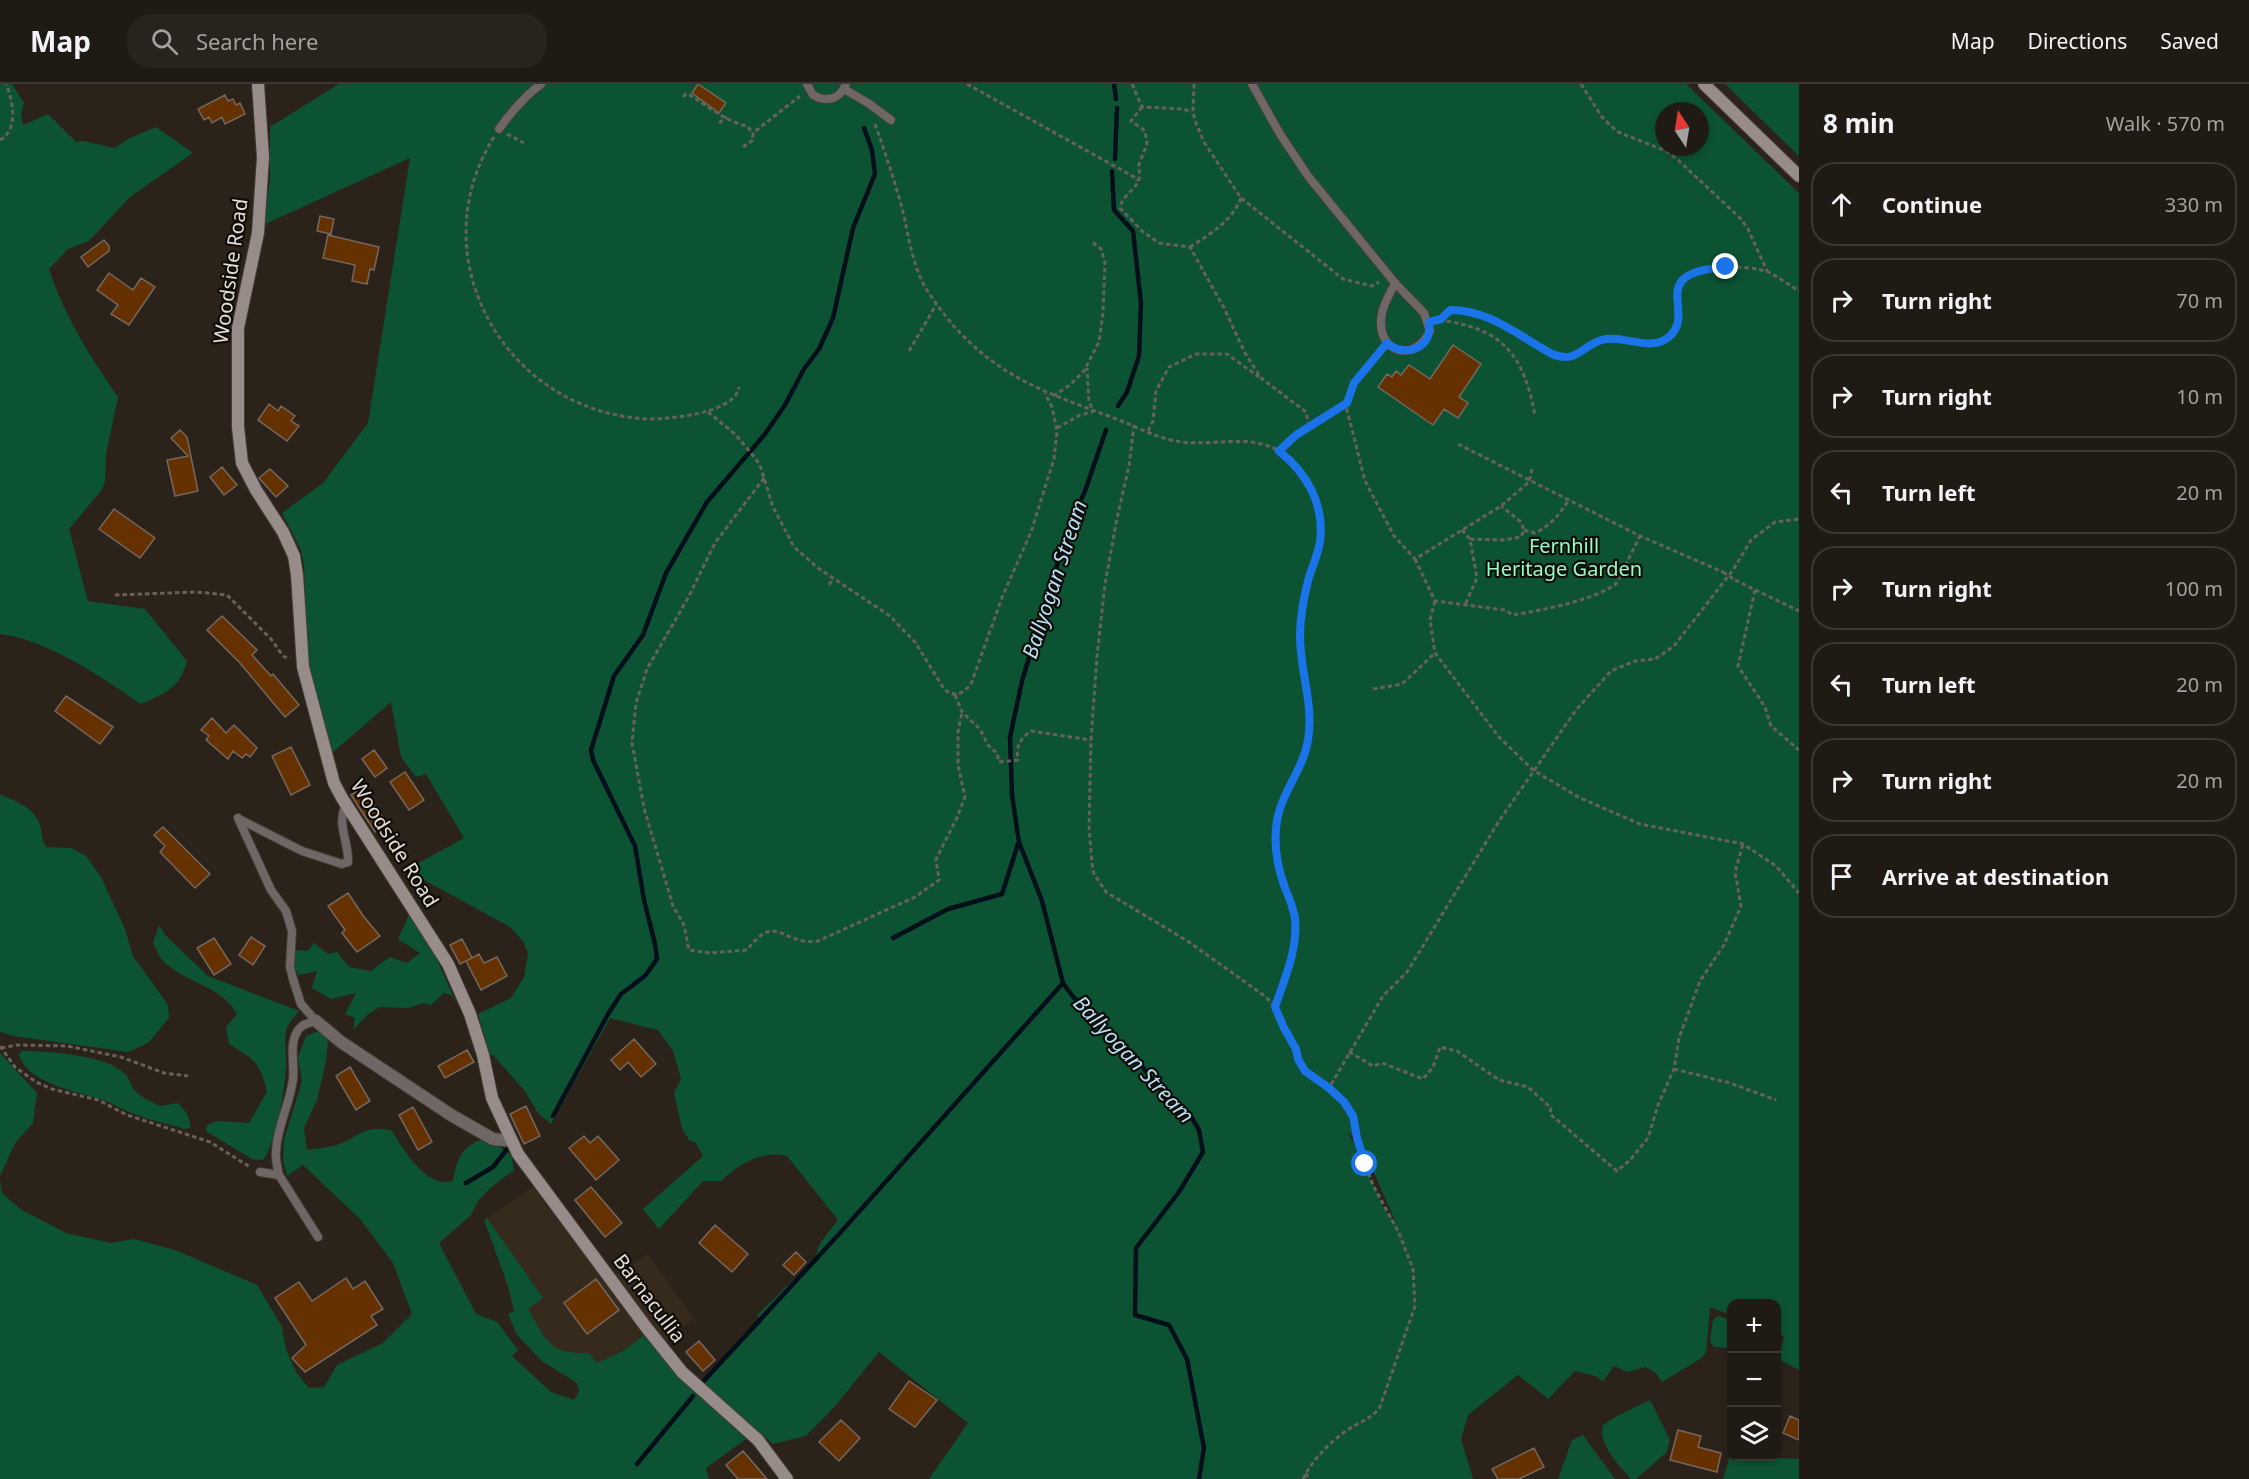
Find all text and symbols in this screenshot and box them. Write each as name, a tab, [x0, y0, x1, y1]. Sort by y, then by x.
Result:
search box	[127, 14, 547, 68]
text: Map	[30, 22, 91, 60]
icon: search	[148, 25, 181, 58]
text: Search here	[196, 26, 318, 56]
text: Map	[1951, 27, 1995, 55]
text: Directions	[2028, 27, 2127, 55]
text: Saved	[2160, 27, 2219, 55]
north arrow	[1655, 102, 1709, 156]
text: 8 min	[1823, 105, 1895, 141]
text: Walk · 570 m	[2106, 110, 2225, 137]
icon: ahead	[1825, 188, 1858, 221]
text: Continue	[1882, 189, 1982, 219]
text: 330 m	[2165, 191, 2223, 218]
street label: Woodside Road	[206, 197, 254, 345]
route end	[1712, 253, 1738, 279]
icon: right	[1825, 284, 1858, 317]
text: Turn right	[1882, 285, 1992, 315]
text: 70 m	[2176, 287, 2223, 314]
icon: right	[1825, 380, 1858, 413]
text: Turn right	[1882, 381, 1992, 411]
text: 10 m	[2176, 383, 2223, 410]
icon: left	[1825, 476, 1858, 509]
text: Turn left	[1882, 477, 1976, 507]
text: 20 m	[2176, 479, 2223, 506]
water label: Ballyogan Stream	[1015, 496, 1093, 662]
park label: Fernhill Heritage Garden	[1486, 532, 1642, 582]
icon: right	[1825, 572, 1858, 605]
text: Turn right	[1882, 573, 1992, 603]
text: 100 m	[2165, 575, 2223, 602]
icon: left	[1825, 668, 1858, 701]
text: Turn left	[1882, 669, 1976, 699]
text: 20 m	[2176, 671, 2223, 698]
icon: right	[1825, 764, 1858, 797]
text: Turn right	[1882, 765, 1992, 795]
text: 20 m	[2176, 767, 2223, 794]
street label: Woodside Road	[345, 774, 445, 912]
icon: arrive	[1825, 860, 1858, 893]
text: Arrive at destination	[1882, 861, 2109, 891]
water label: Ballyogan Stream	[1067, 989, 1201, 1129]
route start	[1351, 1150, 1377, 1176]
street label: Barnacullia	[608, 1248, 692, 1348]
map controls	[1727, 1299, 1781, 1461]
button: +	[1727, 1299, 1781, 1353]
button: −	[1727, 1353, 1781, 1407]
button: layers	[1727, 1407, 1781, 1461]

